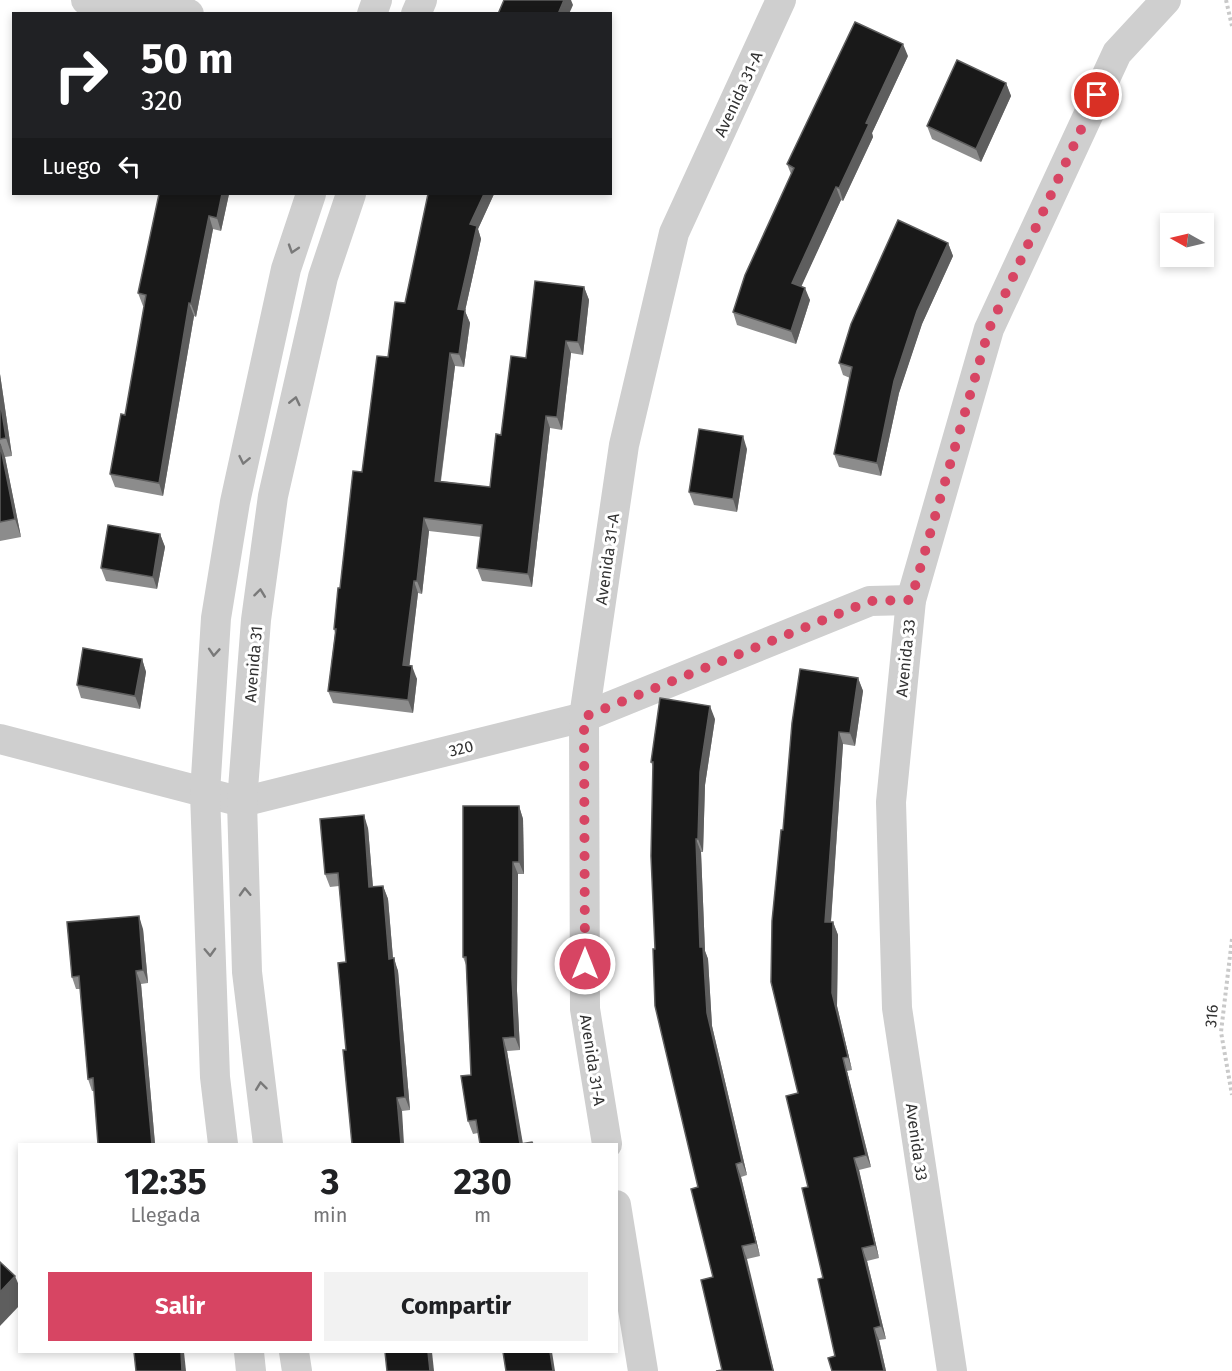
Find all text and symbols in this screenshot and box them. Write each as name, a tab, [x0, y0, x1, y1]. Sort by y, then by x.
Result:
text: 50 m	[141, 34, 234, 84]
icon: right	[42, 36, 120, 114]
street label: Avenida 31-A	[710, 48, 767, 140]
pin	[1071, 69, 1122, 120]
icon: arrive	[1080, 78, 1113, 111]
text: 320	[141, 85, 183, 117]
icon: left	[113, 150, 146, 183]
text: Luego	[42, 153, 101, 180]
north arrow	[1160, 213, 1214, 267]
map controls	[1160, 213, 1214, 267]
one-way arrow	[287, 243, 300, 254]
one-way arrow	[287, 397, 300, 407]
one-way arrow	[238, 454, 251, 464]
street label: Avenida 31-A	[592, 511, 623, 606]
one-way arrow	[253, 589, 266, 598]
street label: Avenida 33	[892, 618, 919, 698]
street label: Avenida 31	[241, 625, 266, 703]
one-way arrow	[208, 647, 221, 656]
street label: 320	[447, 736, 475, 761]
one-way arrow	[239, 888, 251, 897]
position arrow	[553, 932, 617, 996]
one-way arrow	[204, 947, 217, 956]
street label: 316	[1201, 1004, 1222, 1028]
street label: Avenida 31-A	[576, 1013, 609, 1108]
one-way arrow	[255, 1082, 268, 1091]
street label: Avenida 33	[902, 1102, 931, 1182]
text: 12:35	[124, 1160, 207, 1204]
text: 3	[321, 1160, 340, 1204]
text: 230	[454, 1160, 512, 1204]
text: Llegada	[130, 1203, 201, 1227]
text: min	[313, 1203, 347, 1227]
text: m	[474, 1203, 491, 1227]
button: Salir	[48, 1272, 312, 1341]
button: Compartir	[324, 1272, 588, 1341]

